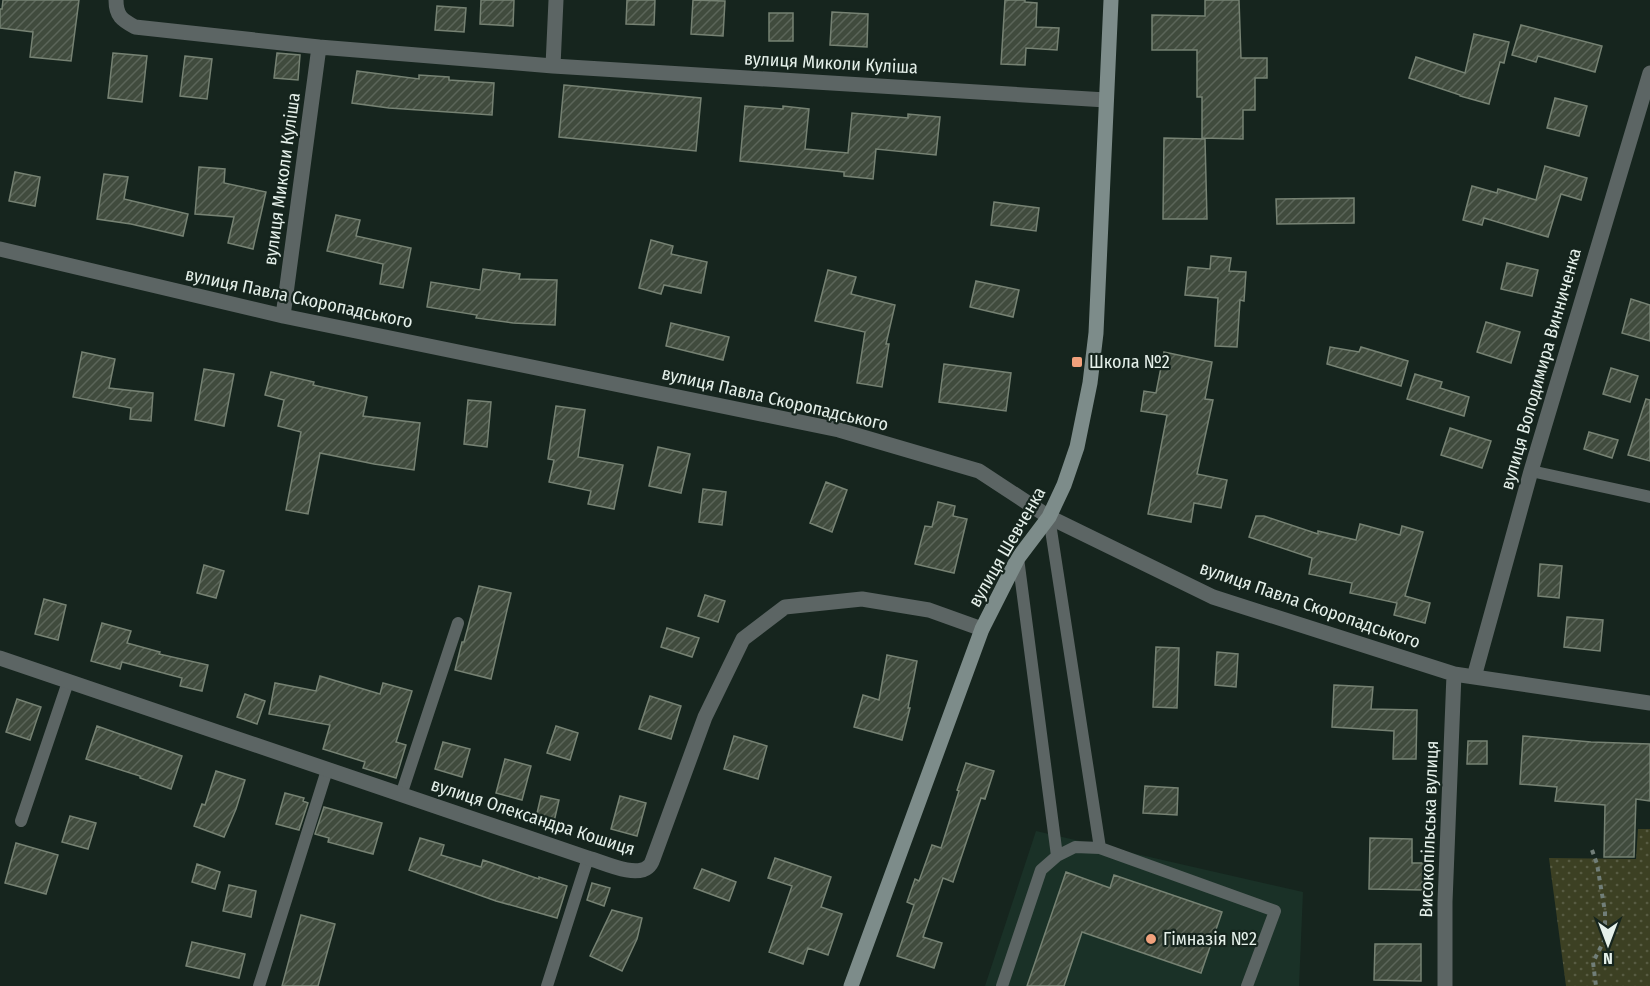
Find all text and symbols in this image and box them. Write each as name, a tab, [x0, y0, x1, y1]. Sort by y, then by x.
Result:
street label: вулиця Миколи Куліша	[743, 47, 919, 79]
street label: вулиця Миколи Куліша	[259, 91, 305, 267]
street label: вулиця Володимира Винниченка	[1496, 245, 1586, 492]
street label: вулиця Павла Скоропадського	[183, 263, 415, 333]
place label: Школа №2	[1089, 351, 1170, 373]
marker: Школа №2	[1070, 355, 1084, 369]
street label: вулиця Павла Скоропадського	[660, 362, 890, 436]
street label: вулиця Шевченка	[964, 483, 1050, 611]
street label: вулиця Павла Скоропадського	[1197, 557, 1423, 653]
street label: Високопільська вулиця	[1415, 740, 1443, 918]
street label: вулиця Олександра Кошиця	[428, 774, 638, 860]
north arrow	[1578, 914, 1638, 974]
place label: Гімназія №2	[1163, 928, 1257, 950]
marker: Гімназія №2	[1144, 932, 1158, 946]
text: N	[1603, 949, 1613, 968]

